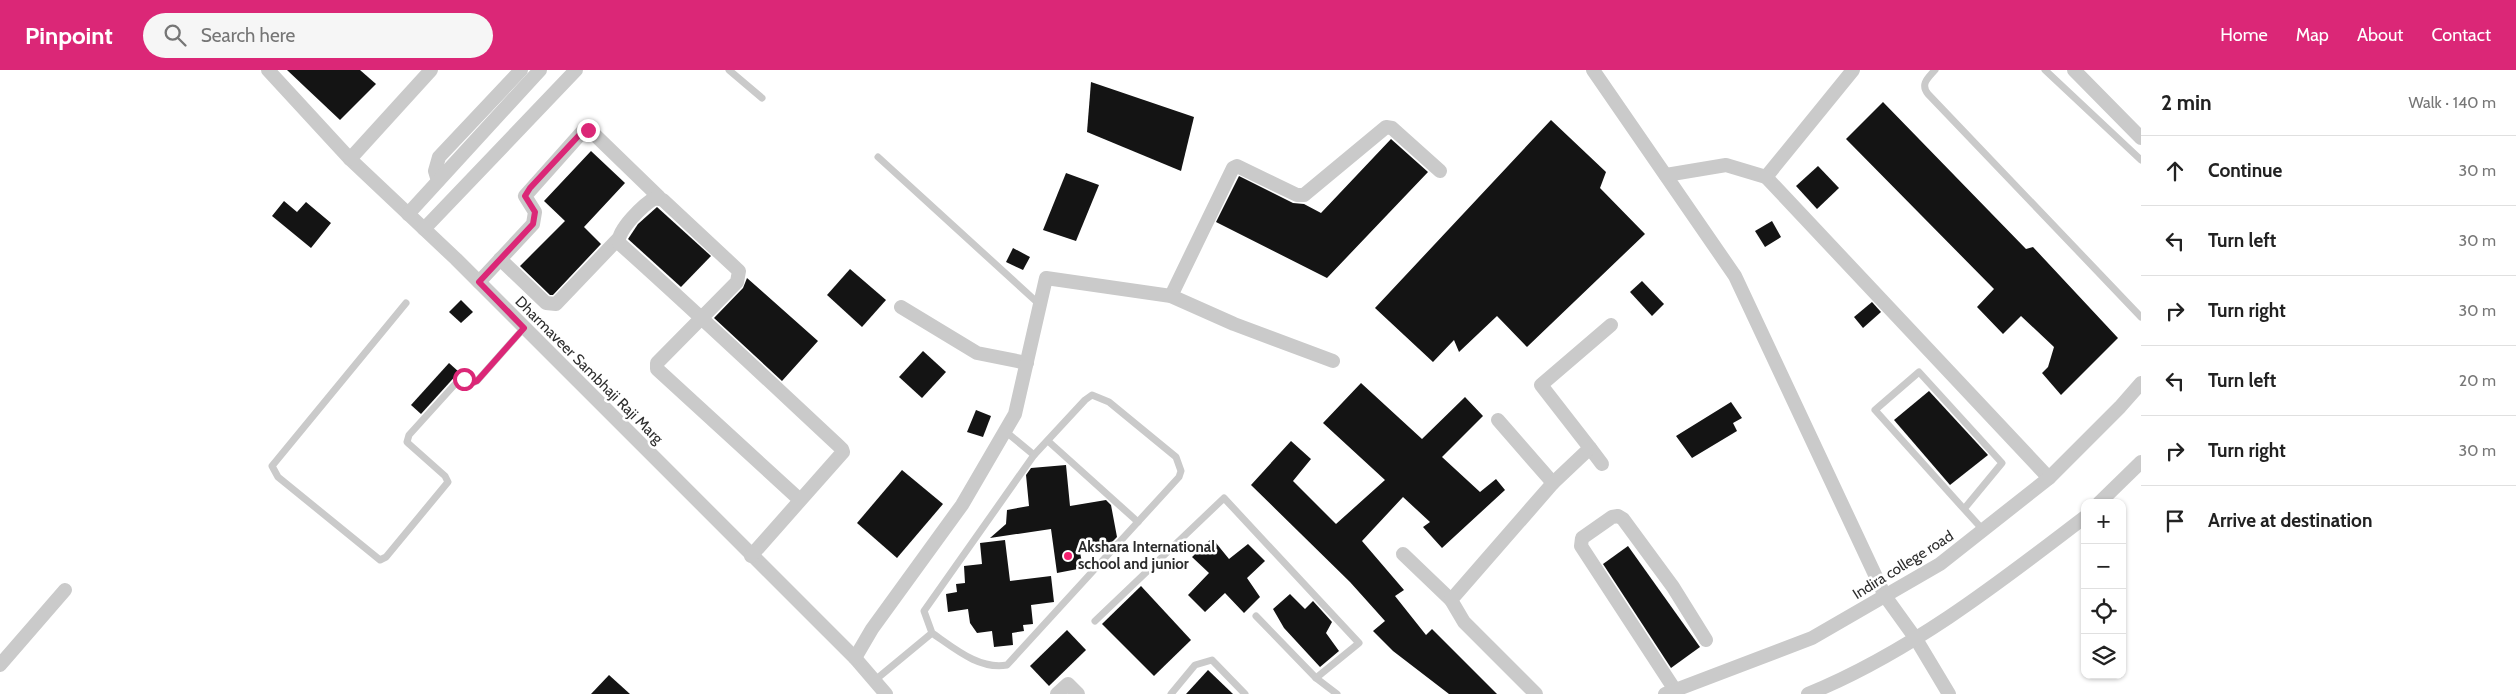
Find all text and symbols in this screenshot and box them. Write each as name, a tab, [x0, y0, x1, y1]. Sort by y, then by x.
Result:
search box	[143, 13, 493, 58]
text: Pinpoint	[25, 21, 113, 50]
icon: search	[161, 21, 189, 49]
text: Search here	[201, 24, 295, 47]
text: Home	[2220, 24, 2268, 46]
text: Map	[2296, 24, 2329, 46]
text: About	[2357, 24, 2403, 46]
text: Contact	[2431, 24, 2491, 46]
text: 2 min	[2161, 90, 2212, 115]
text: Walk · 140 m	[2409, 93, 2496, 112]
route end	[577, 119, 600, 142]
icon: ahead	[2161, 157, 2189, 185]
text: Continue	[2208, 159, 2282, 182]
text: 30 m	[2459, 161, 2496, 180]
icon: left	[2161, 227, 2189, 255]
text: Turn left	[2208, 229, 2276, 252]
text: 30 m	[2459, 231, 2496, 250]
street label: Dharmaveer Sambhaji Raji Marg	[511, 292, 667, 448]
icon: right	[2161, 297, 2189, 325]
text: Turn right	[2208, 299, 2286, 322]
text: 30 m	[2459, 301, 2496, 320]
icon: left	[2161, 367, 2189, 395]
route start	[453, 368, 476, 391]
text: Turn left	[2208, 369, 2276, 392]
text: 20 m	[2459, 371, 2496, 390]
icon: right	[2161, 437, 2189, 465]
text: Turn right	[2208, 439, 2286, 462]
text: 30 m	[2459, 441, 2496, 460]
map controls	[2081, 499, 2126, 679]
button: +	[2081, 499, 2126, 544]
icon: arrive	[2161, 507, 2189, 535]
text: Arrive at destination	[2208, 509, 2372, 532]
street label: Indira college road	[1849, 527, 1957, 603]
place label: Akshara International school and junior	[1078, 538, 1215, 573]
button: −	[2081, 544, 2126, 589]
marker: Akshara International school and junior	[1062, 550, 1074, 562]
button: locate	[2081, 589, 2126, 634]
button: layers	[2081, 634, 2126, 679]

